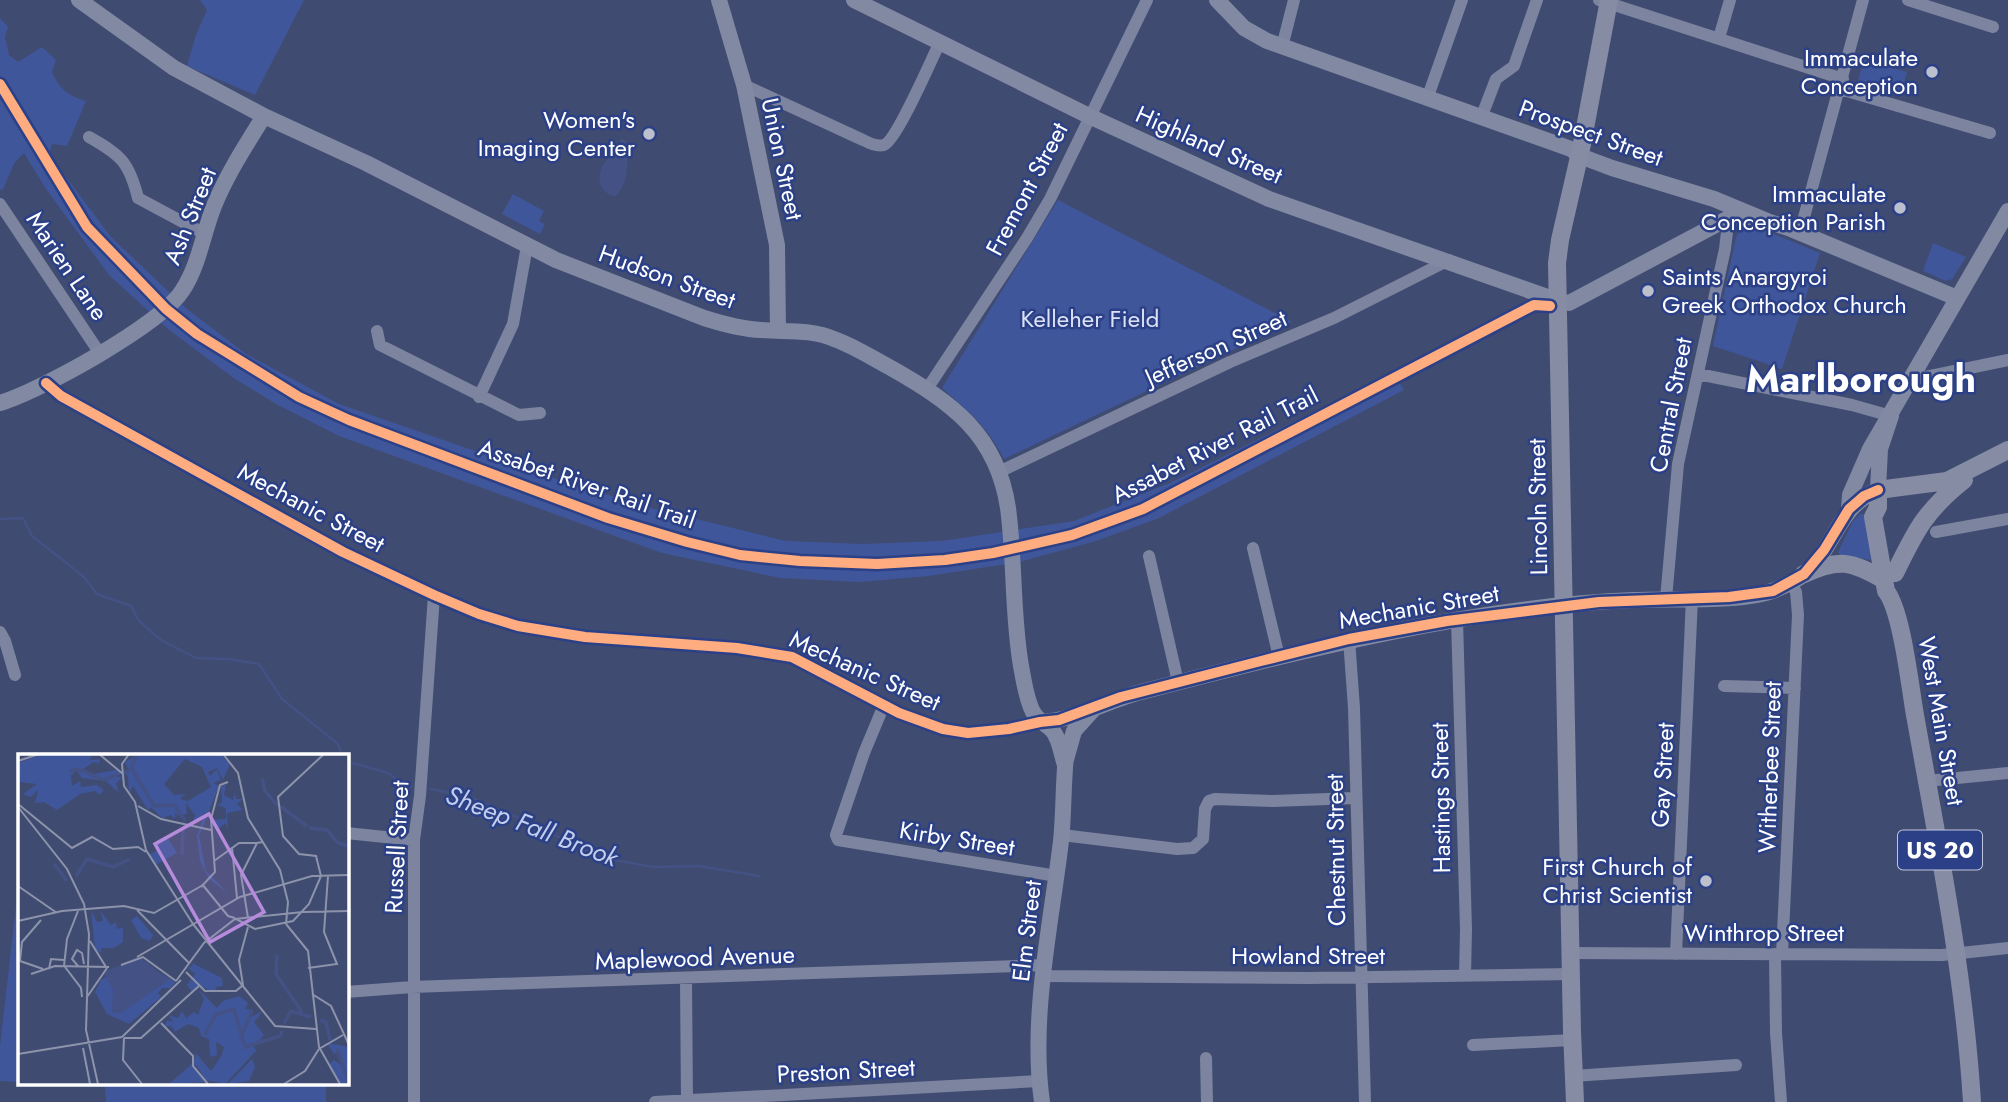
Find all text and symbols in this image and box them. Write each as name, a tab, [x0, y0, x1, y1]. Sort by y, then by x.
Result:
place label: Immaculate Conception	[1801, 40, 1918, 103]
marker: Immaculate Conception	[1924, 64, 1940, 80]
street label: Prospect Street	[1514, 90, 1668, 175]
street label: Union Street	[752, 95, 813, 223]
street label: Highland Street	[1130, 97, 1288, 193]
place label: Women's Imaging Center	[478, 102, 636, 165]
street label: Fremont Street	[977, 116, 1076, 262]
marker: Women's Imaging Center	[641, 126, 657, 142]
street label: Ash Street	[154, 161, 225, 270]
place label: Immaculate Conception Parish	[1701, 176, 1886, 239]
marker: Immaculate Conception Parish	[1892, 200, 1908, 216]
street label: Marien Lane	[18, 204, 117, 327]
street label: Hudson Street	[594, 236, 741, 318]
place label: Saints Anargyroi Greek Orthodox Church	[1662, 259, 1907, 322]
marker: Saints Anargyroi Greek Orthodox Church	[1640, 283, 1656, 299]
street label: Jefferson Street	[1136, 300, 1293, 396]
park label: Kelleher Field	[1021, 301, 1159, 336]
street label: Central Street	[1640, 334, 1701, 475]
district label: Marlborough	[1746, 351, 1976, 406]
street label: Assabet River Rail Trail	[1105, 377, 1324, 512]
street label: Assabet River Rail Trail	[474, 430, 701, 537]
street label: Lincoln Street	[1519, 438, 1556, 576]
street label: Mechanic Street	[231, 454, 391, 561]
street label: Mechanic Street	[1336, 575, 1502, 638]
street label: Mechanic Street	[784, 622, 947, 720]
street label: West Main Street	[1909, 634, 1974, 808]
street label: Witherbee Street	[1749, 680, 1790, 853]
street label: Gay Street	[1642, 721, 1683, 828]
street label: Hastings Street	[1422, 722, 1459, 874]
inset map	[18, 754, 348, 1084]
street label: Chestnut Street	[1317, 773, 1354, 926]
water label: Sheep Fall Brook	[440, 776, 625, 877]
street label: Russell Street	[376, 779, 417, 914]
street label: Kirby Street	[897, 812, 1018, 865]
road number: US 20	[1898, 830, 1982, 870]
place label: First Church of Christ Scientist	[1542, 849, 1693, 912]
marker: First Church of Christ Scientist	[1698, 873, 1714, 889]
street label: Elm Street	[1003, 878, 1050, 984]
street label: Winthrop Street	[1684, 915, 1844, 950]
street label: Maplewood Avenue	[594, 937, 796, 978]
street label: Howland Street	[1231, 938, 1385, 973]
street label: Preston Street	[776, 1049, 916, 1092]

